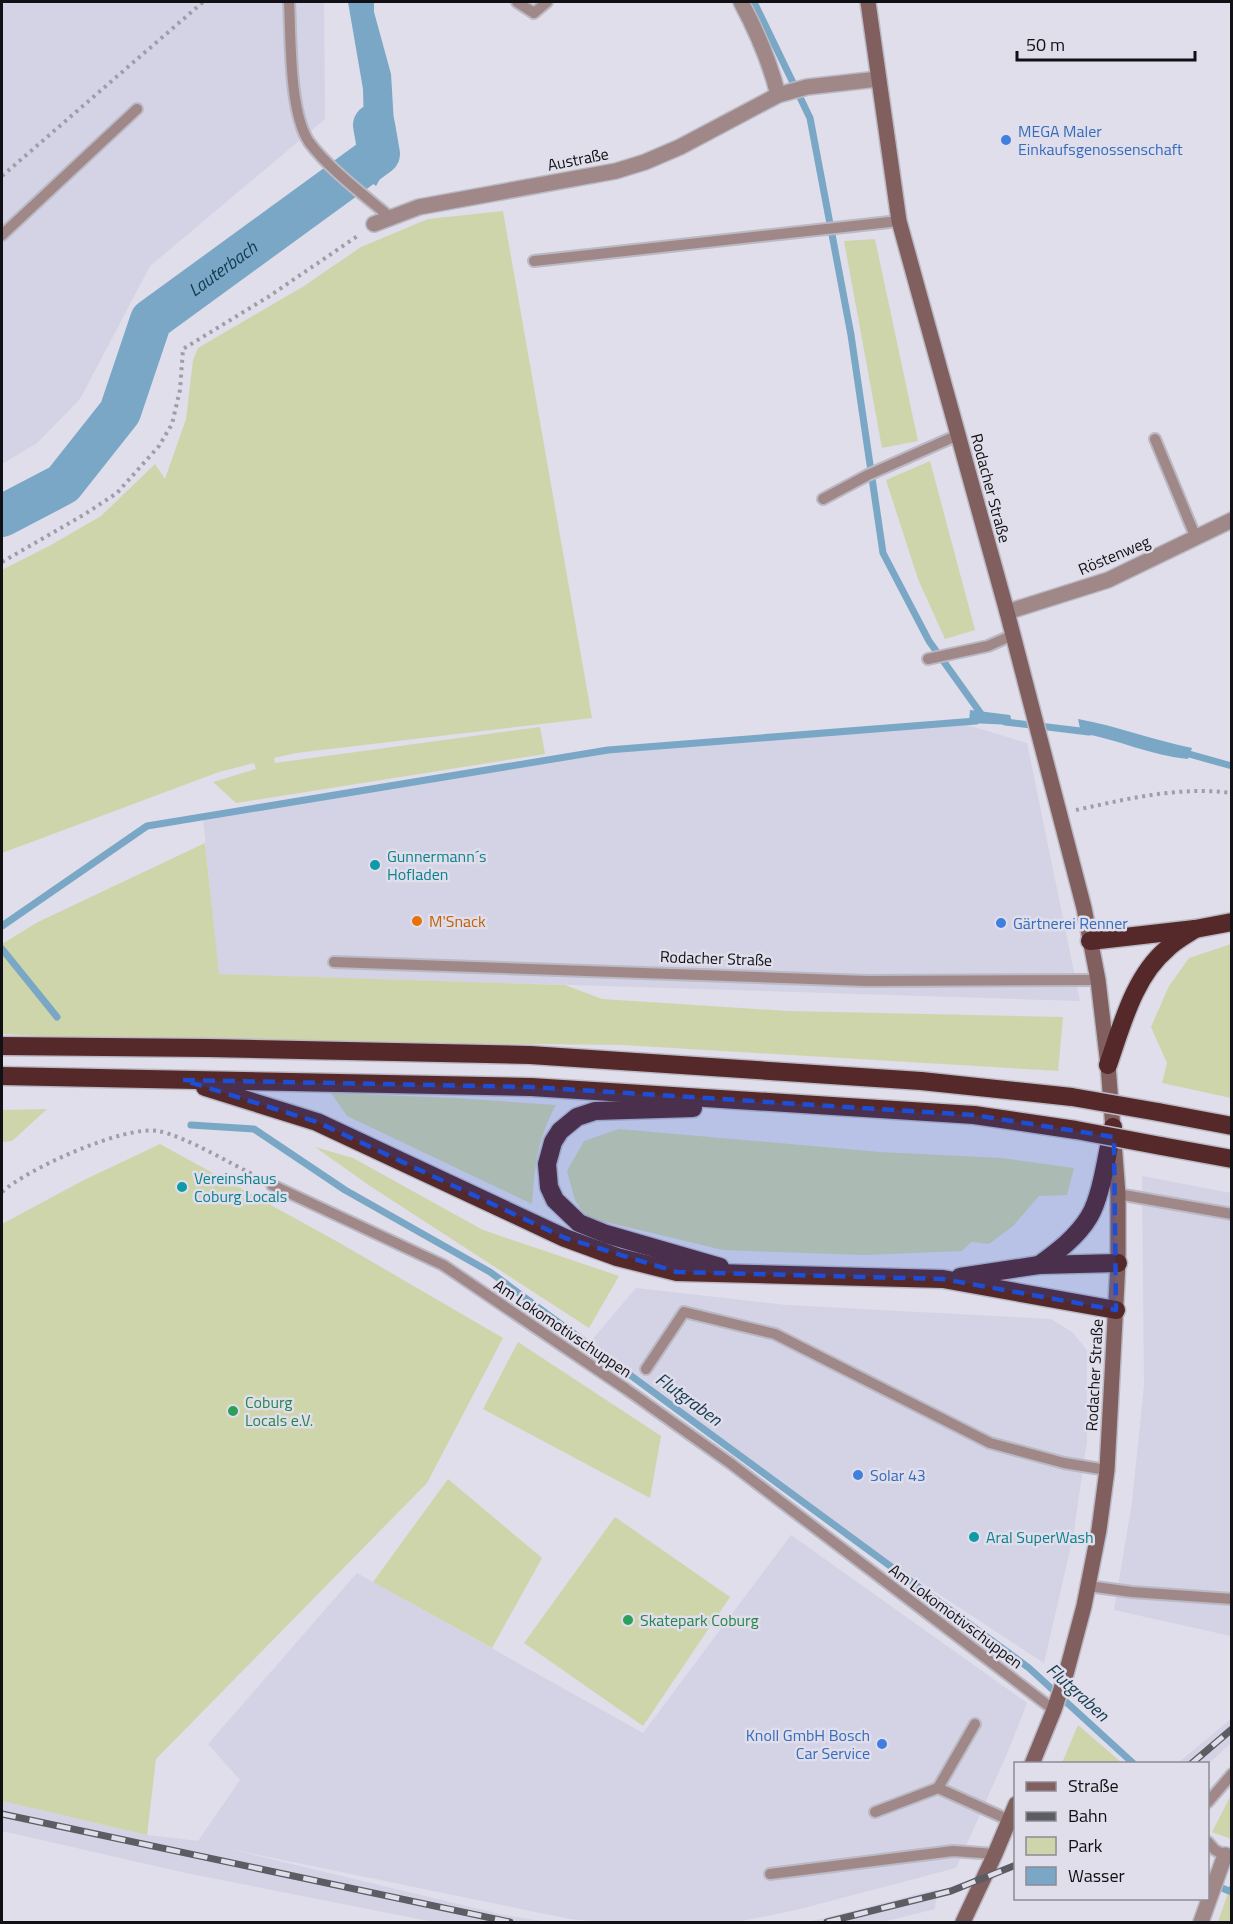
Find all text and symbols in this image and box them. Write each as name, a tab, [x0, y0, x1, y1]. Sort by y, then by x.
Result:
scale bar	[1017, 24, 1196, 62]
text: 50 m	[1026, 31, 1065, 58]
place label: MEGA Maler Einkaufsgenossenschaft	[1018, 119, 1183, 161]
marker: MEGA Maler Einkaufsgenossenschaft	[999, 133, 1013, 147]
street label: Austraße	[545, 141, 611, 177]
water label: Lauterbach	[182, 233, 263, 302]
street label: Rodacher Straße	[965, 431, 1017, 545]
street label: Röstenweg	[1074, 529, 1154, 581]
place label: Gunnermann´s Hofladen	[387, 844, 486, 886]
marker: Gunnermann´s Hofladen	[368, 858, 382, 872]
place label: M'Snack	[429, 909, 486, 933]
place label: Gärtnerei Renner	[1013, 911, 1128, 935]
marker: M'Snack	[410, 914, 424, 928]
marker: Gärtnerei Renner	[994, 916, 1008, 930]
street label: Rodacher Straße	[659, 944, 773, 972]
place label: Vereinshaus Coburg Locals	[194, 1166, 287, 1208]
marker: Vereinshaus Coburg Locals	[175, 1180, 189, 1194]
street label: Am Lokomotivschuppen	[489, 1273, 637, 1383]
street label: Rodacher Straße	[1079, 1318, 1109, 1432]
water label: Flutgraben	[650, 1366, 729, 1433]
place label: Coburg Locals e.V.	[245, 1390, 313, 1432]
marker: Coburg Locals e.V.	[226, 1404, 240, 1418]
place label: Solar 43	[870, 1463, 926, 1487]
marker: Solar 43	[851, 1468, 865, 1482]
place label: Aral SuperWash	[986, 1525, 1094, 1549]
marker: Aral SuperWash	[967, 1530, 981, 1544]
street label: Am Lokomotivschuppen	[884, 1558, 1028, 1674]
place label: Skatepark Coburg	[640, 1608, 759, 1632]
marker: Skatepark Coburg	[621, 1613, 635, 1627]
water label: Flutgraben	[1041, 1656, 1116, 1728]
place label: Knoll GmbH Bosch Car Service	[746, 1723, 870, 1765]
marker: Knoll GmbH Bosch Car Service	[875, 1737, 889, 1751]
legend	[1014, 1762, 1209, 1900]
text: Straße	[1068, 1772, 1119, 1799]
text: Bahn	[1068, 1802, 1107, 1829]
text: Park	[1068, 1832, 1103, 1859]
text: Wasser	[1068, 1862, 1125, 1889]

